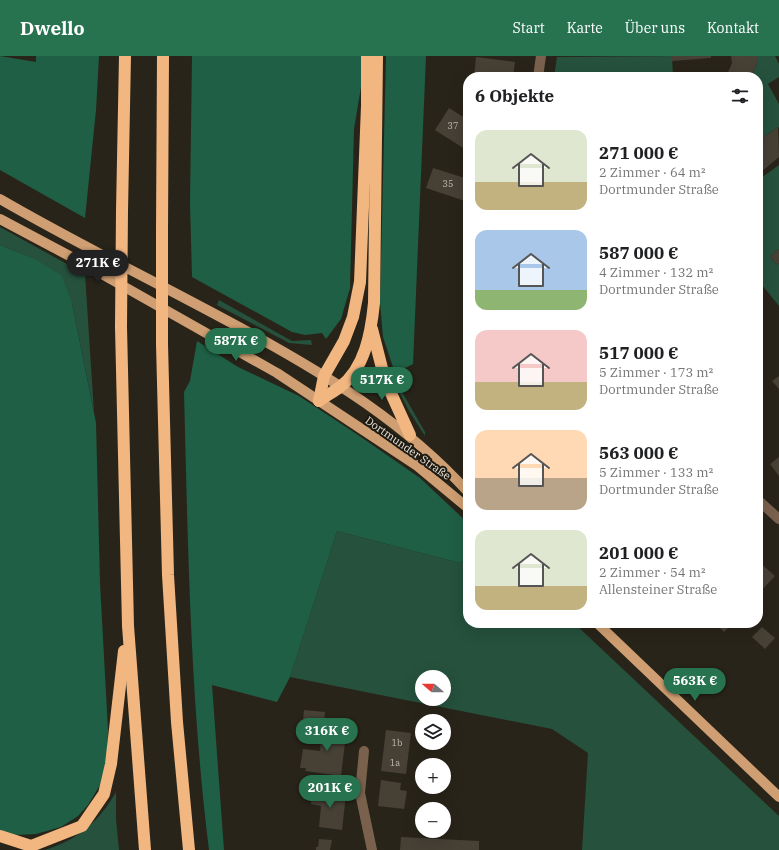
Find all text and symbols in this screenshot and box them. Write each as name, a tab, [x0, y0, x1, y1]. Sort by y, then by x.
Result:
text: Dwello	[20, 16, 85, 40]
text: Start	[513, 19, 545, 37]
text: Karte	[567, 19, 603, 37]
text: Über uns	[625, 19, 685, 37]
text: Kontakt	[707, 19, 759, 37]
text: 6 Objekte	[475, 85, 554, 107]
icon: filters	[729, 85, 751, 107]
house number: 37	[448, 120, 458, 131]
text: 271 000 €	[599, 142, 679, 164]
icon: home	[507, 146, 555, 194]
text: 2 Zimmer · 64 m²	[599, 164, 705, 181]
house number: 35	[443, 178, 453, 189]
text: Dortmunder Straße	[599, 181, 719, 198]
text: 587 000 €	[599, 242, 679, 264]
icon: home	[507, 246, 555, 294]
pin: 271K €	[65, 250, 131, 284]
text: 271K €	[76, 254, 120, 271]
text: 4 Zimmer · 132 m²	[599, 264, 713, 281]
text: Dortmunder Straße	[599, 281, 719, 298]
pin: 587K €	[203, 328, 269, 362]
text: 587K €	[214, 332, 258, 349]
text: 517 000 €	[599, 342, 679, 364]
icon: home	[507, 346, 555, 394]
text: 5 Zimmer · 173 m²	[599, 364, 713, 381]
pin: 517K €	[349, 367, 415, 401]
text: 517K €	[360, 371, 404, 388]
text: Dortmunder Straße	[599, 381, 719, 398]
street label: Dortmunder Straße	[362, 413, 454, 483]
text: 563 000 €	[599, 442, 679, 464]
icon: home	[507, 446, 555, 494]
text: 5 Zimmer · 133 m²	[599, 464, 713, 481]
text: Dortmunder Straße	[599, 481, 719, 498]
text: 201 000 €	[599, 542, 679, 564]
icon: home	[507, 546, 555, 594]
text: 2 Zimmer · 54 m²	[599, 564, 705, 581]
text: Allensteiner Straße	[599, 581, 717, 598]
pin: 563K €	[662, 668, 728, 702]
north arrow	[415, 670, 451, 706]
map controls	[415, 670, 451, 838]
text: 563K €	[673, 672, 717, 689]
button: layers	[415, 714, 451, 750]
pin: 316K €	[294, 718, 360, 752]
text: 316K €	[305, 722, 349, 739]
house number: 1b	[392, 737, 402, 748]
house number: 1a	[390, 757, 400, 768]
button: +	[415, 758, 451, 794]
pin: 201K €	[297, 775, 363, 809]
text: 201K €	[308, 779, 352, 796]
button: −	[415, 802, 451, 838]

